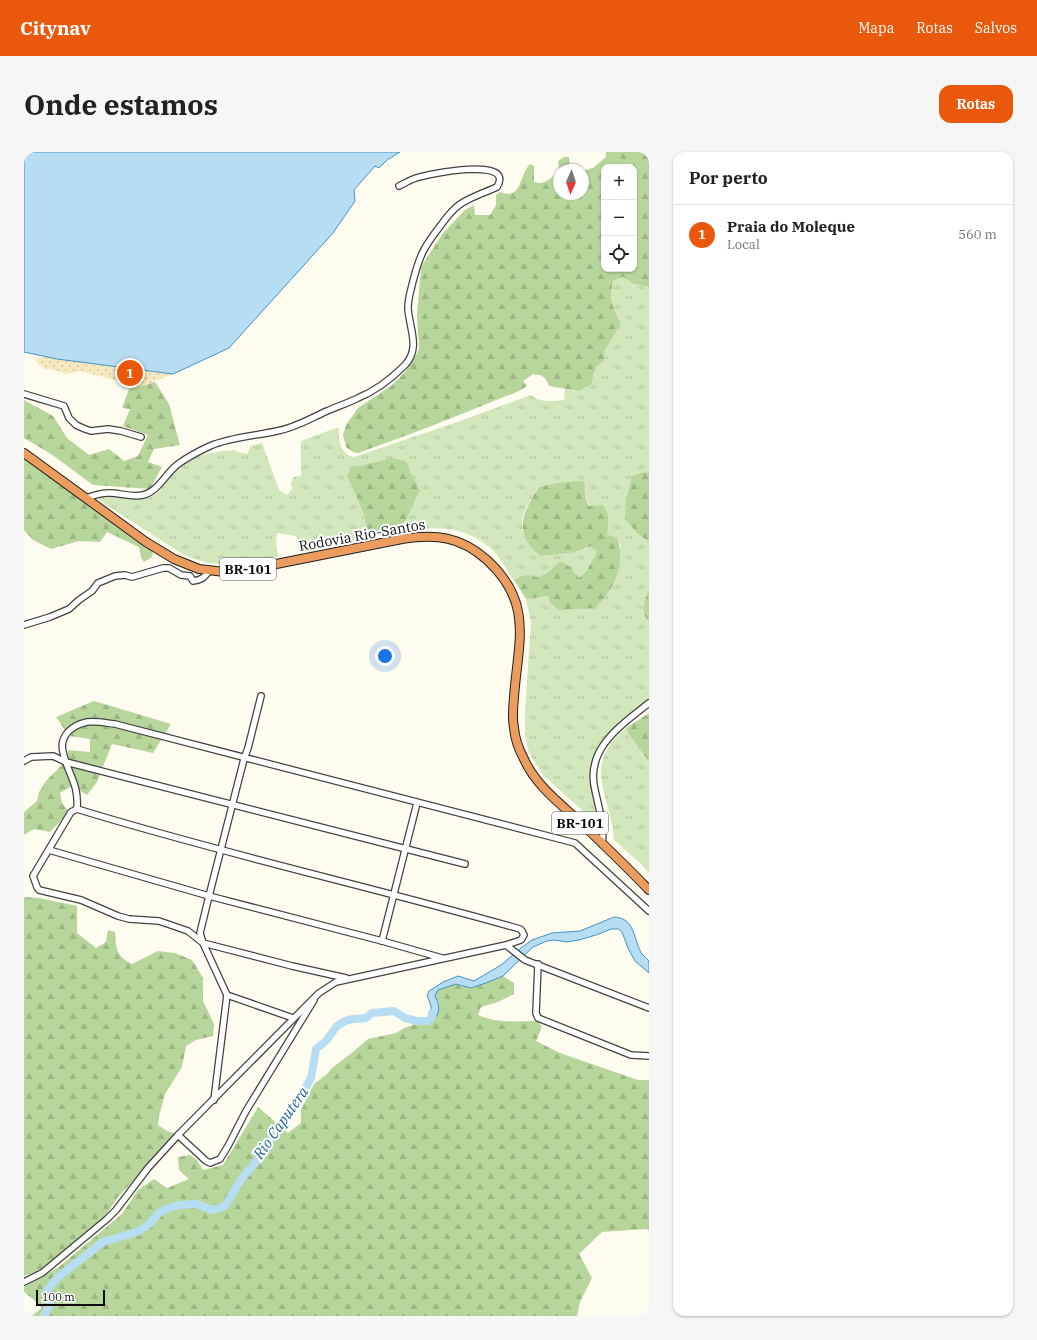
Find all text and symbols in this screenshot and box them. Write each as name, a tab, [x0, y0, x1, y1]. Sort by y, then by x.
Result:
text: Citynav	[20, 16, 91, 40]
text: Mapa	[858, 19, 894, 37]
text: Rotas	[916, 19, 953, 37]
text: Salvos	[975, 19, 1017, 37]
button: Rotas	[939, 85, 1013, 123]
text: Onde estamos	[24, 86, 218, 123]
north arrow	[553, 164, 589, 200]
map controls	[601, 164, 637, 272]
button: +	[601, 164, 637, 200]
text: Por perto	[689, 167, 768, 189]
button: −	[601, 200, 637, 236]
text: Praia do Moleque	[727, 217, 855, 236]
text: 1	[698, 226, 706, 243]
text: 560 m	[958, 226, 997, 243]
button: locate	[601, 236, 637, 272]
text: Local	[727, 236, 760, 253]
pin: 1	[117, 358, 143, 388]
street label: Rodovia Rio-Santos	[297, 515, 427, 555]
road number: BR-101	[220, 558, 276, 580]
your location	[375, 646, 395, 666]
road number: BR-101	[552, 812, 608, 834]
water label: Rio Caputera	[248, 1082, 313, 1163]
scale bar	[36, 1288, 105, 1307]
text: 100 m	[42, 1290, 75, 1304]

